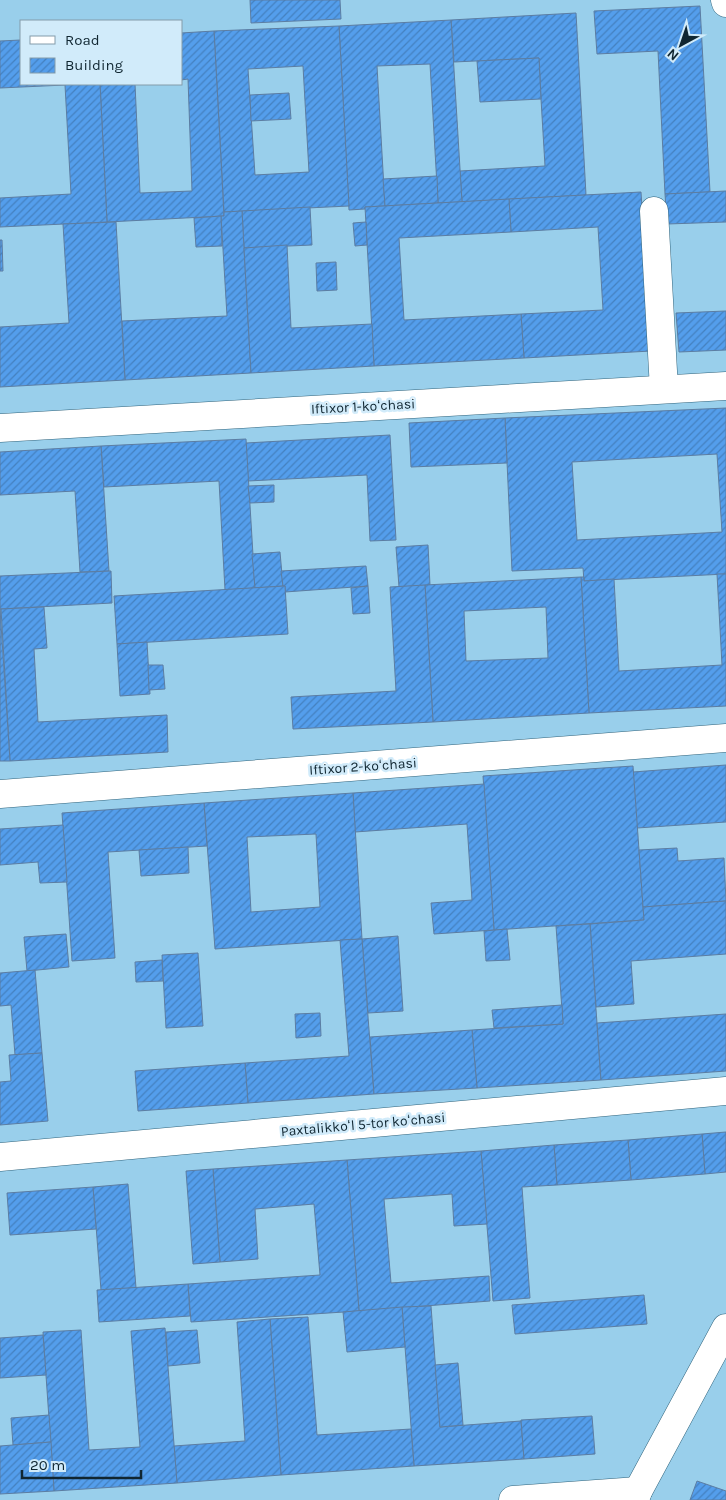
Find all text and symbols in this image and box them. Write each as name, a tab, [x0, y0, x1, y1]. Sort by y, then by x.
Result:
legend	[20, 20, 182, 85]
north arrow	[656, 20, 706, 70]
text: Road	[65, 31, 100, 49]
text: N	[664, 45, 682, 64]
text: Building	[65, 56, 123, 74]
street label: Iftixor 1-koʻchasi	[310, 395, 416, 418]
street label: Iftixor 2-koʻchasi	[309, 754, 417, 779]
street label: Paxtalikkoʻl 5-tor koʻchasi	[280, 1109, 446, 1140]
scale bar	[22, 1448, 141, 1480]
text: 20 m	[30, 1456, 65, 1474]

